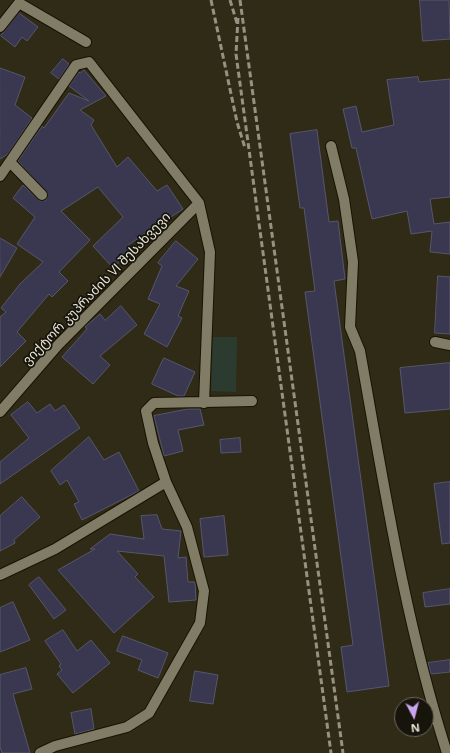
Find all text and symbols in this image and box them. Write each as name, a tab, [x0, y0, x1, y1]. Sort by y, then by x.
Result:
street label: ვიქტორ კუპრაძის VI შესახვევი	[20, 209, 174, 369]
north arrow	[394, 697, 434, 737]
text: N	[410, 720, 421, 736]

